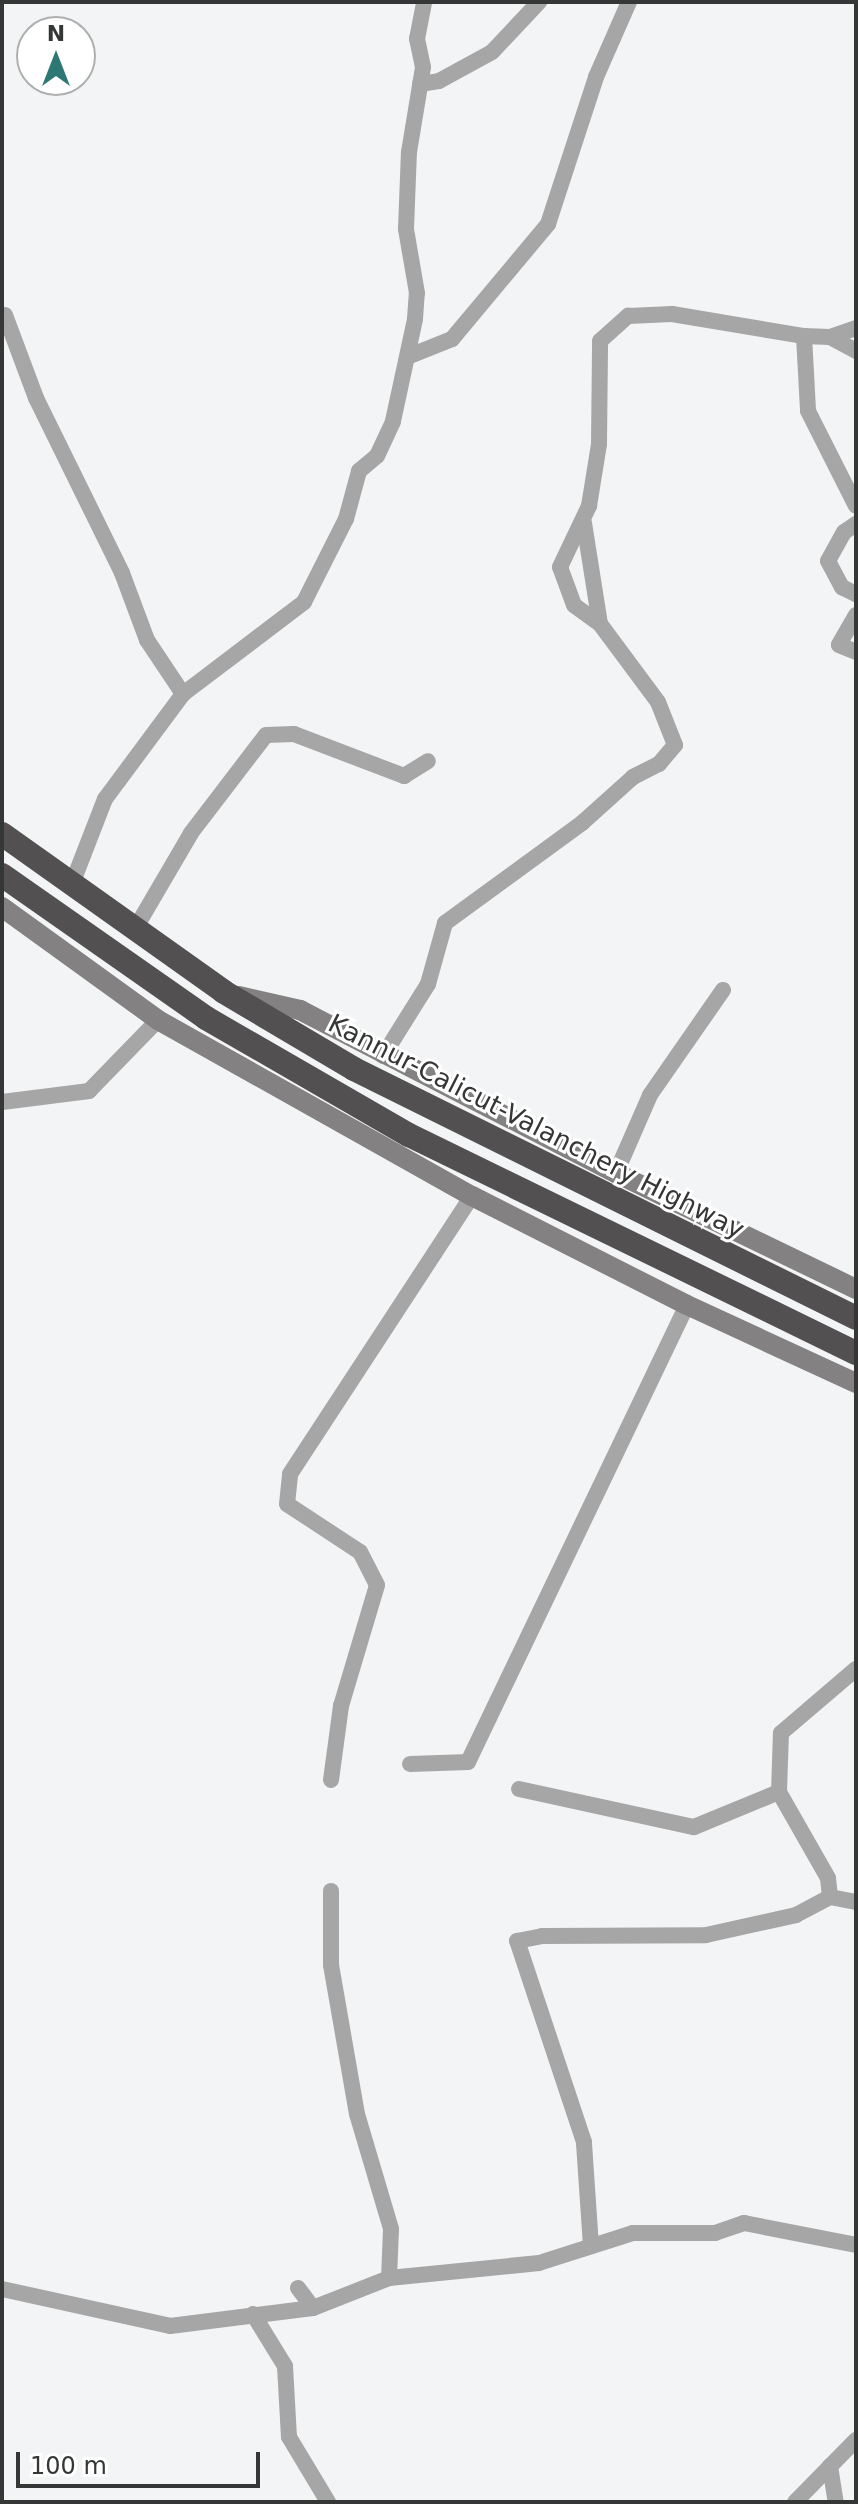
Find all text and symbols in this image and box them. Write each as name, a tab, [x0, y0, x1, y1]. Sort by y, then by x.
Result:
north arrow	[16, 16, 96, 96]
text: N	[47, 21, 65, 46]
street label: Kannur-Calicut-Valanchery Highway	[323, 1008, 749, 1246]
scale bar	[20, 2436, 264, 2486]
text: 100 m	[30, 2452, 107, 2480]

